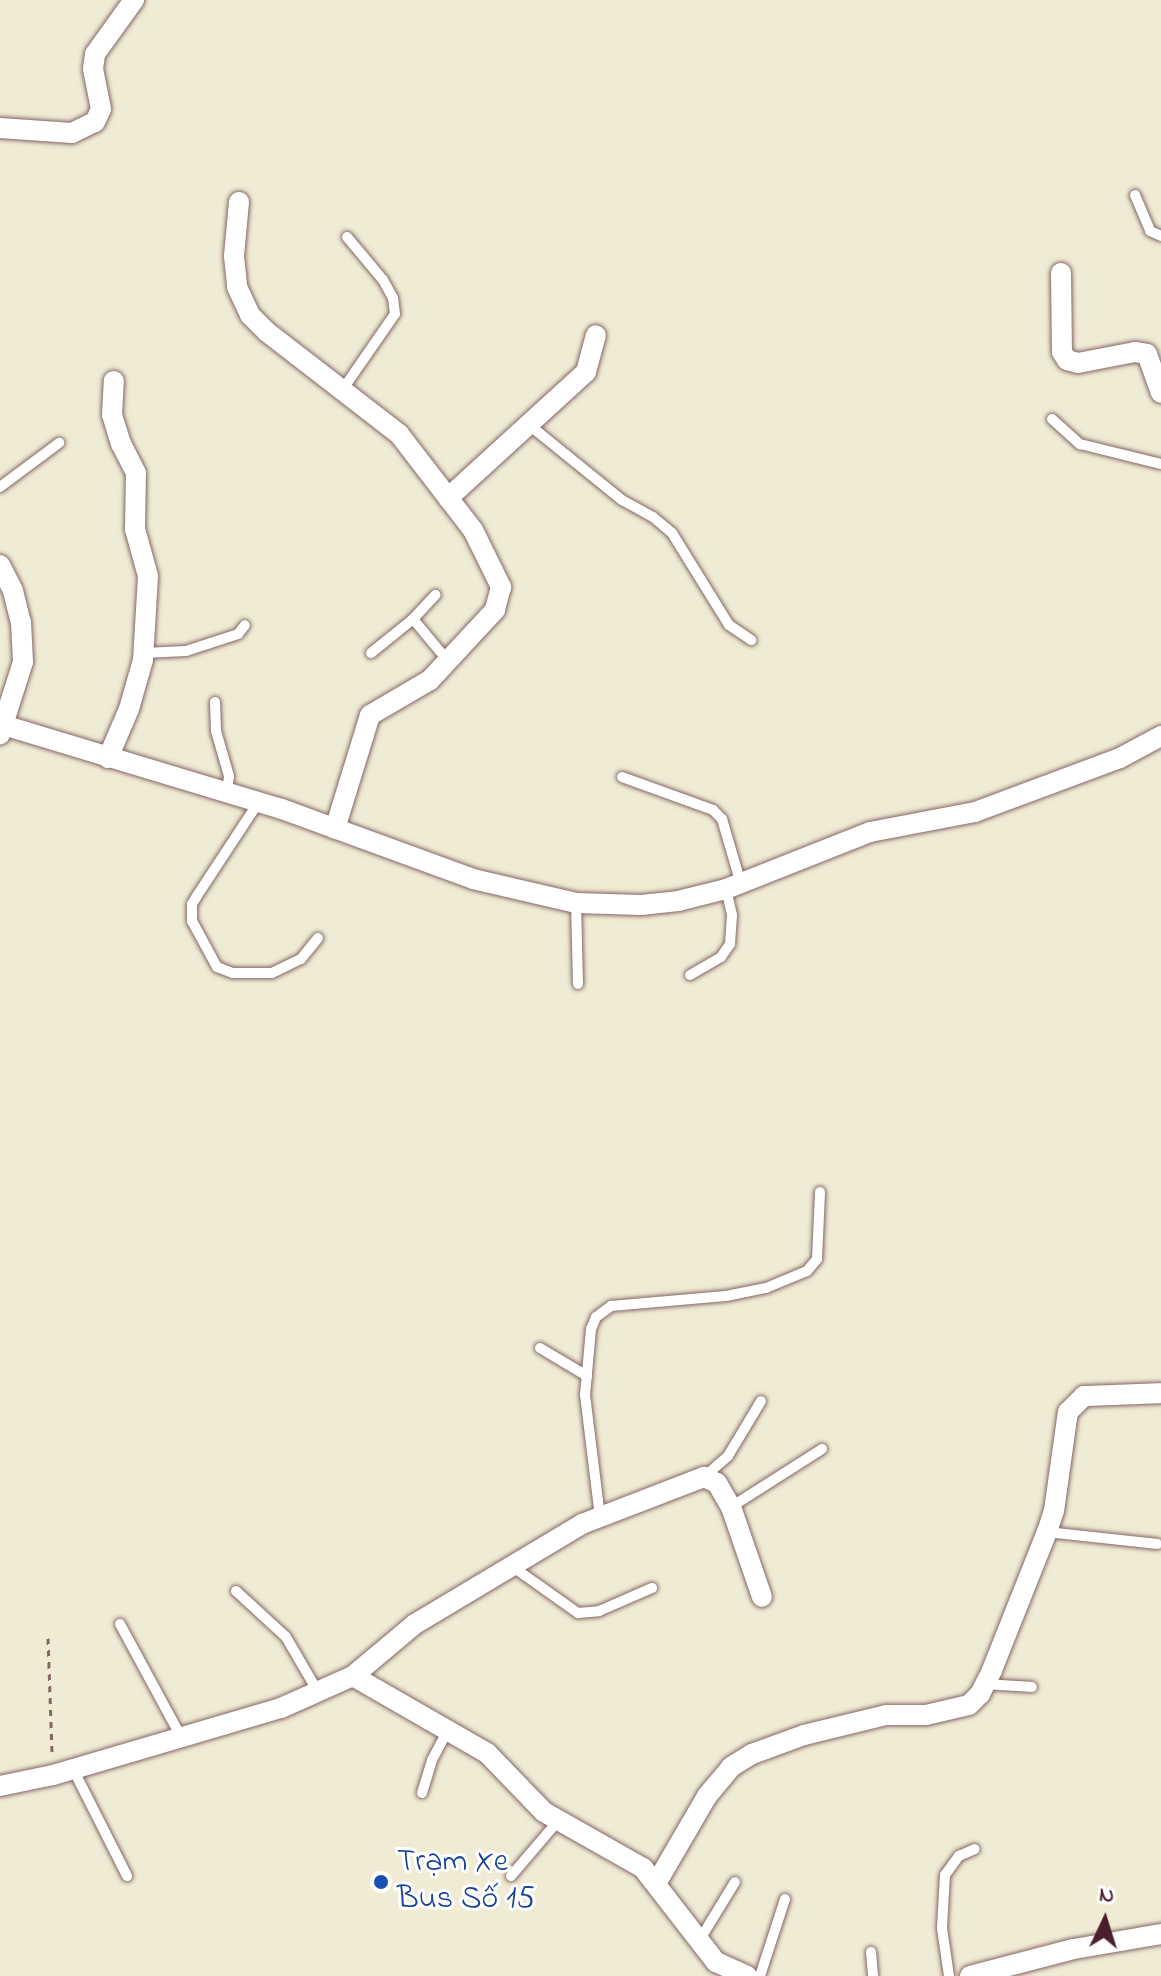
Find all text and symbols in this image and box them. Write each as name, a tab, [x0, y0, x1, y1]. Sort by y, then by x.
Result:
place label: Trạm Xe Bus Số 15	[397, 1845, 535, 1920]
marker: Trạm Xe Bus Số 15	[372, 1873, 390, 1891]
north arrow	[1065, 1880, 1145, 1960]
text: N	[1098, 1880, 1115, 1913]

